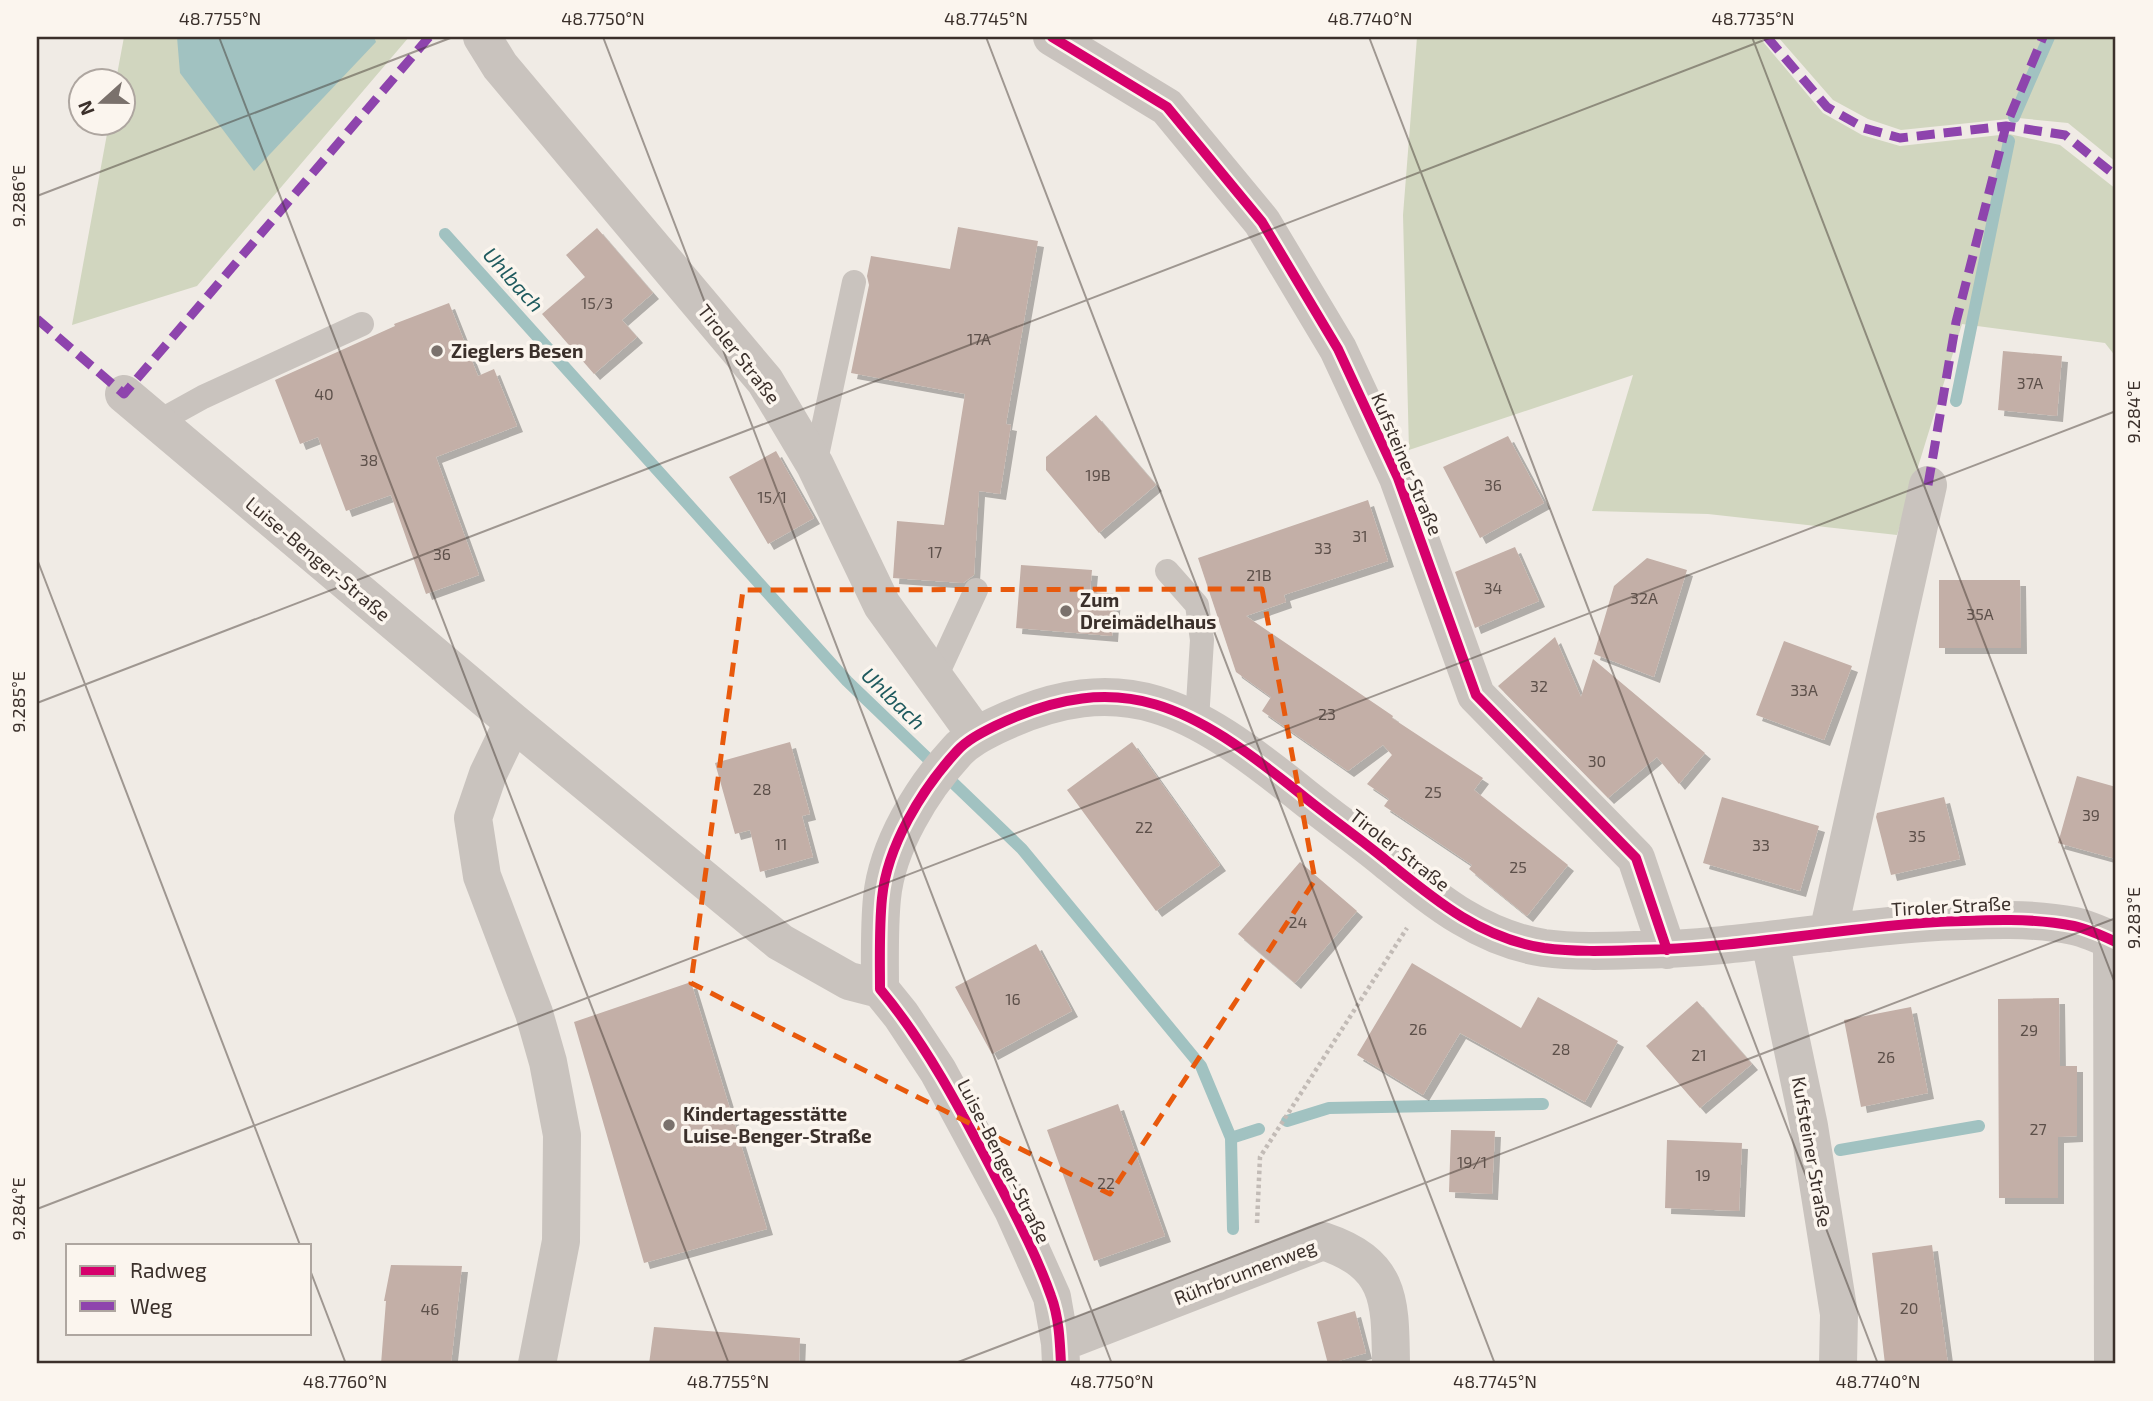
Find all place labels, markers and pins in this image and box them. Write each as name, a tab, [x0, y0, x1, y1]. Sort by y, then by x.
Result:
place label: Zieglers Besen	[451, 339, 584, 362]
marker: Zieglers Besen	[429, 343, 445, 359]
place label: Zum Dreimädelhaus	[1080, 588, 1216, 633]
marker: Zum Dreimädelhaus	[1058, 603, 1074, 619]
place label: Kindertagesstätte Luise-Benger-Straße	[683, 1102, 872, 1147]
marker: Kindertagesstätte Luise-Benger-Straße	[661, 1117, 677, 1133]

